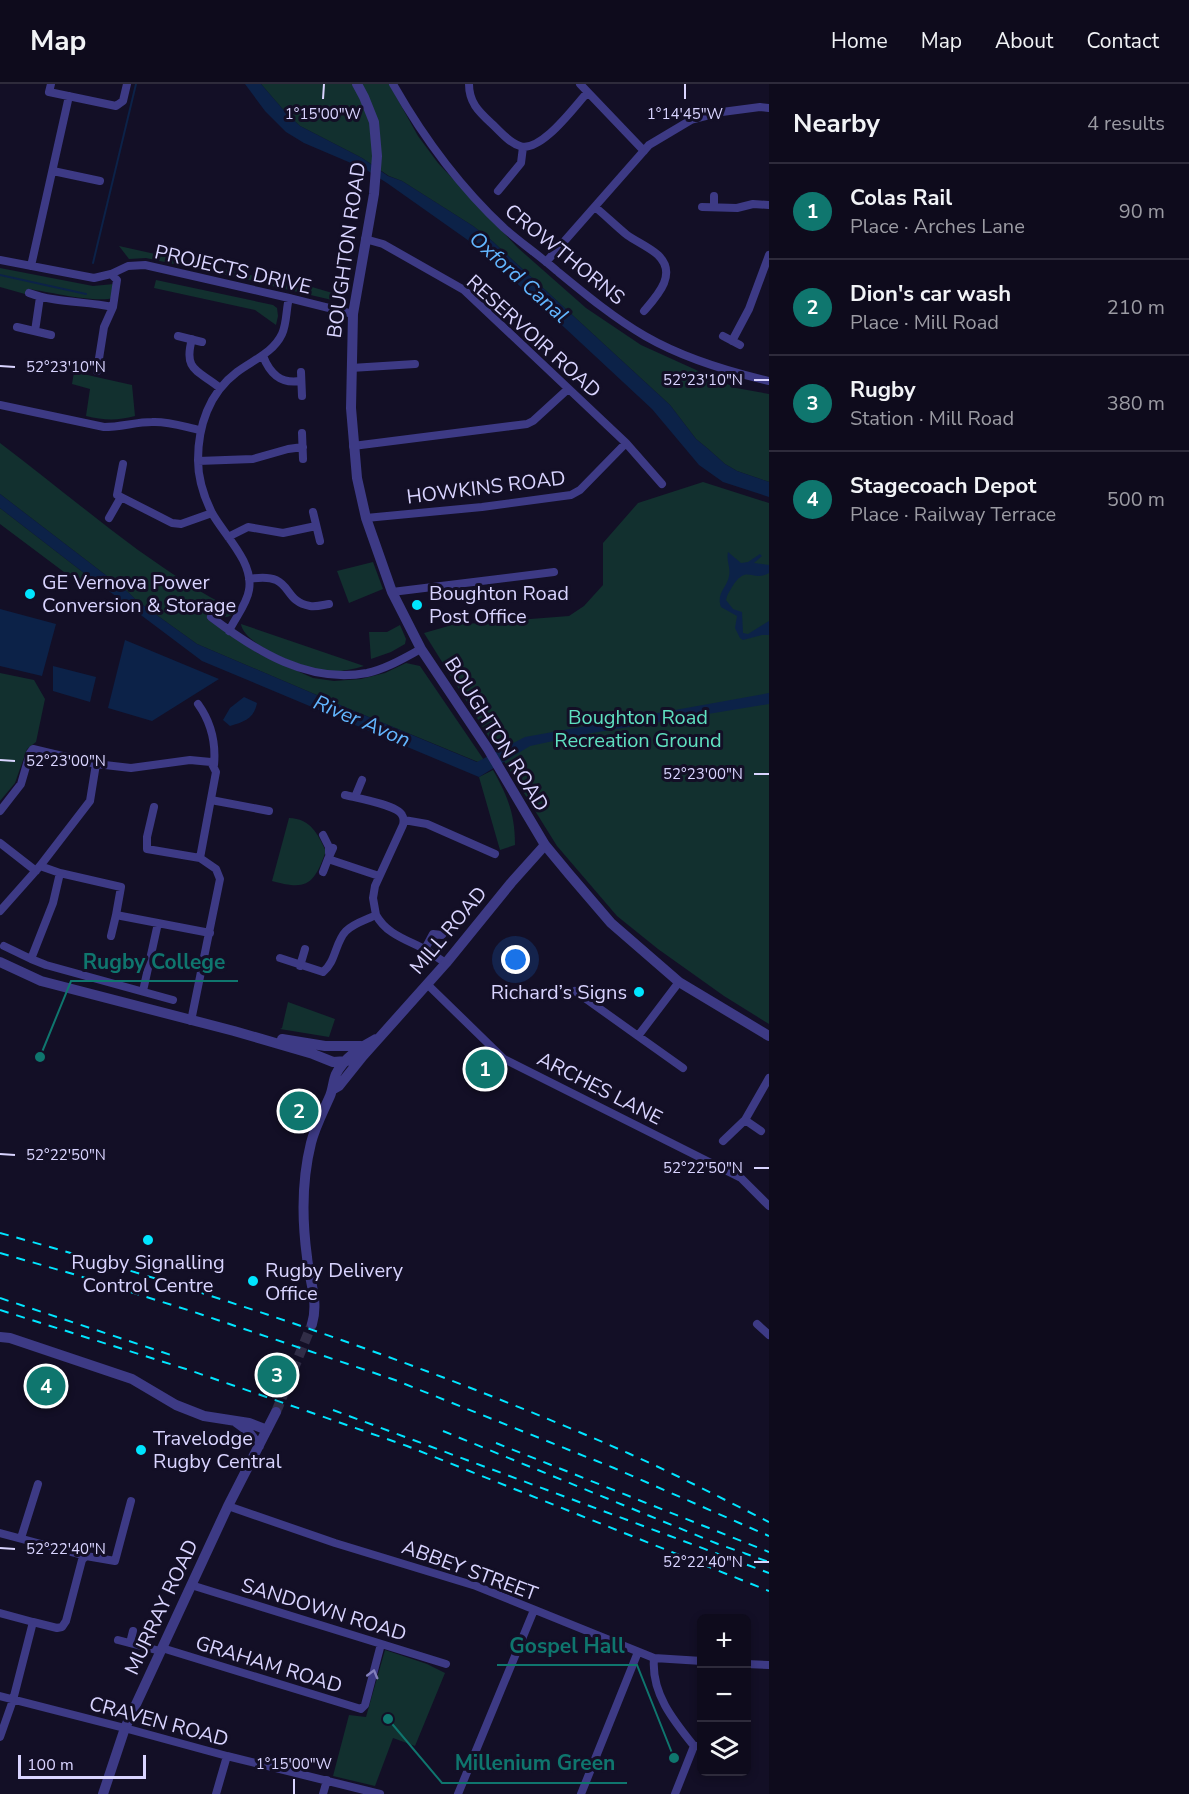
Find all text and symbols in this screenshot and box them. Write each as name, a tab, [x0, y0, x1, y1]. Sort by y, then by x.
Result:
text: Map	[30, 22, 86, 60]
text: Home	[831, 27, 888, 55]
text: Map	[921, 27, 962, 55]
text: About	[995, 27, 1053, 55]
text: Contact	[1086, 27, 1159, 55]
text: 1°15'00"W	[285, 104, 362, 124]
text: 1°14'45"W	[647, 104, 724, 124]
text: Nearby	[793, 106, 880, 141]
text: 4 results	[1087, 110, 1165, 137]
street label: BOUGHTON ROAD	[321, 160, 372, 340]
text: Colas Rail	[850, 183, 952, 213]
street label: CROWTHORNS	[499, 198, 630, 311]
text: 1	[807, 198, 819, 225]
text: 90 m	[1119, 198, 1165, 225]
text: Place · Arches Lane	[850, 213, 1025, 240]
water label: Oxford Canal	[463, 225, 575, 329]
street label: PROJECTS DRIVE	[152, 238, 314, 301]
street label: RESERVOIR ROAD	[461, 269, 607, 404]
text: Dion's car wash	[850, 279, 1011, 309]
text: 2	[807, 294, 819, 321]
text: 210 m	[1107, 294, 1165, 321]
text: Place · Mill Road	[850, 309, 999, 336]
text: 52°23'10"N	[26, 357, 106, 377]
text: 52°23'10"N	[663, 370, 743, 390]
text: Rugby	[850, 375, 916, 405]
text: 3	[807, 390, 819, 417]
text: 380 m	[1107, 390, 1165, 417]
text: Station · Mill Road	[850, 405, 1014, 432]
street label: HOWKINS ROAD	[405, 464, 567, 511]
text: Stagecoach Depot	[850, 471, 1036, 501]
text: 4	[807, 486, 819, 513]
text: 500 m	[1107, 486, 1165, 513]
text: Place · Railway Terrace	[850, 501, 1056, 528]
place label: GE Vernova Power Conversion & Storage	[42, 569, 236, 619]
place label: Boughton Road Post Office	[429, 580, 569, 630]
marker: GE Vernova Power Conversion & Storage	[23, 587, 37, 601]
marker: Boughton Road Post Office	[410, 598, 424, 612]
street label: BOUGHTON ROAD	[438, 652, 555, 817]
water label: River Avon	[309, 688, 415, 754]
park label: Boughton Road Recreation Ground	[554, 704, 722, 754]
text: 52°23'00"N	[26, 751, 106, 771]
text: 52°23'00"N	[663, 764, 743, 784]
street label: MILL ROAD	[404, 881, 493, 980]
callout: Rugby College	[71, 942, 238, 981]
your location	[501, 945, 530, 974]
text: Rugby College	[83, 948, 225, 976]
place label: Richard’s Signs	[491, 979, 627, 1006]
marker: Richard’s Signs	[632, 985, 646, 999]
street label: ARCHES LANE	[533, 1045, 667, 1132]
pin: 1	[466, 1046, 504, 1092]
pin: 2	[280, 1088, 318, 1134]
text: 52°22'50"N	[26, 1145, 106, 1165]
text: 52°22'50"N	[663, 1158, 743, 1178]
marker: Rugby Signalling Control Centre	[141, 1233, 155, 1247]
place label: Rugby Signalling Control Centre	[71, 1249, 225, 1299]
place label: Rugby Delivery Office	[265, 1257, 404, 1307]
marker: Rugby Delivery Office	[246, 1274, 260, 1288]
pin: 3	[258, 1352, 296, 1398]
pin: 4	[26, 1364, 66, 1408]
place label: Travelodge Rugby Central	[153, 1425, 282, 1475]
marker: Travelodge Rugby Central	[134, 1443, 148, 1457]
street label: ABBEY STREET	[398, 1533, 542, 1608]
street label: MURRAY ROAD	[118, 1535, 205, 1679]
text: 52°22'40"N	[26, 1539, 106, 1559]
text: 52°22'40"N	[663, 1552, 743, 1572]
street label: SANDOWN ROAD	[238, 1572, 410, 1647]
map controls	[697, 1614, 751, 1776]
button: +	[697, 1614, 751, 1668]
callout: Gospel Hall	[497, 1626, 637, 1665]
street label: GRAHAM ROAD	[192, 1629, 346, 1700]
text: Gospel Hall	[509, 1632, 625, 1660]
button: −	[697, 1668, 751, 1722]
one-way arrow	[366, 1670, 379, 1680]
street label: CRAVEN ROAD	[86, 1690, 232, 1753]
button: layers	[697, 1722, 751, 1776]
callout: Millenium Green	[442, 1744, 627, 1783]
text: Millenium Green	[455, 1749, 615, 1777]
scale bar	[18, 1752, 146, 1780]
text: 100 m	[27, 1754, 74, 1776]
text: 1°15'00"W	[256, 1754, 333, 1774]

